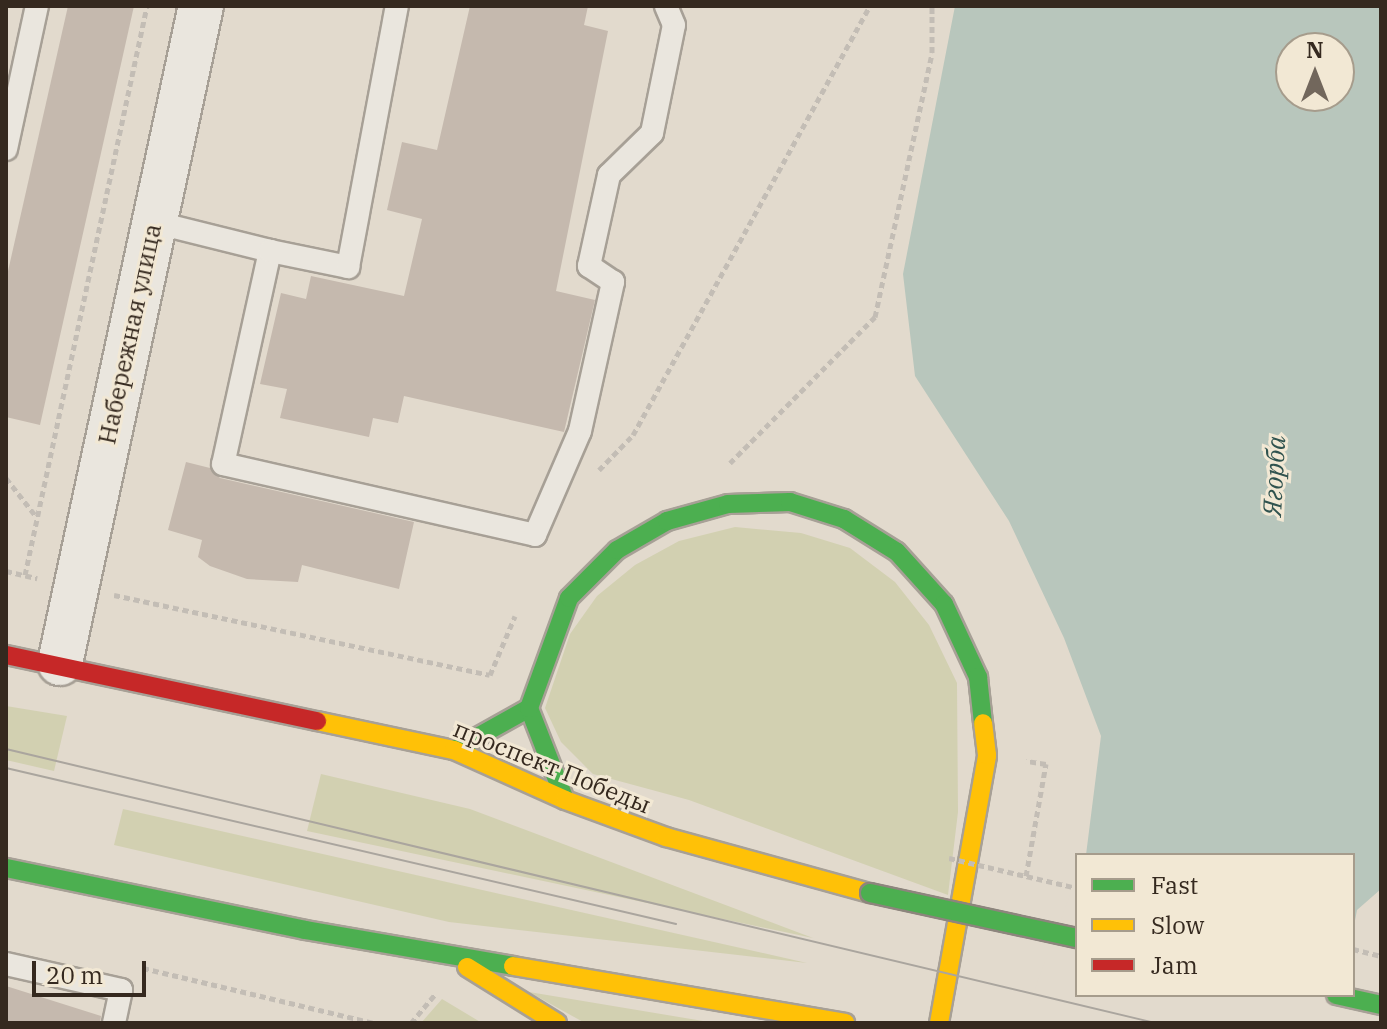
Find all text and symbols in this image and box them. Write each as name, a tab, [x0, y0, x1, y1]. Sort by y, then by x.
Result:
north arrow	[1275, 32, 1355, 112]
text: N	[1306, 35, 1324, 64]
street label: Набережная улица	[93, 221, 167, 447]
water label: Ягорба	[1256, 435, 1292, 517]
street label: проспект Победы	[449, 714, 655, 820]
legend	[1075, 853, 1355, 997]
text: Fast	[1151, 869, 1198, 901]
text: Slow	[1151, 909, 1204, 941]
scale bar	[36, 945, 150, 995]
text: Jam	[1151, 949, 1198, 981]
text: 20 m	[46, 959, 103, 991]

